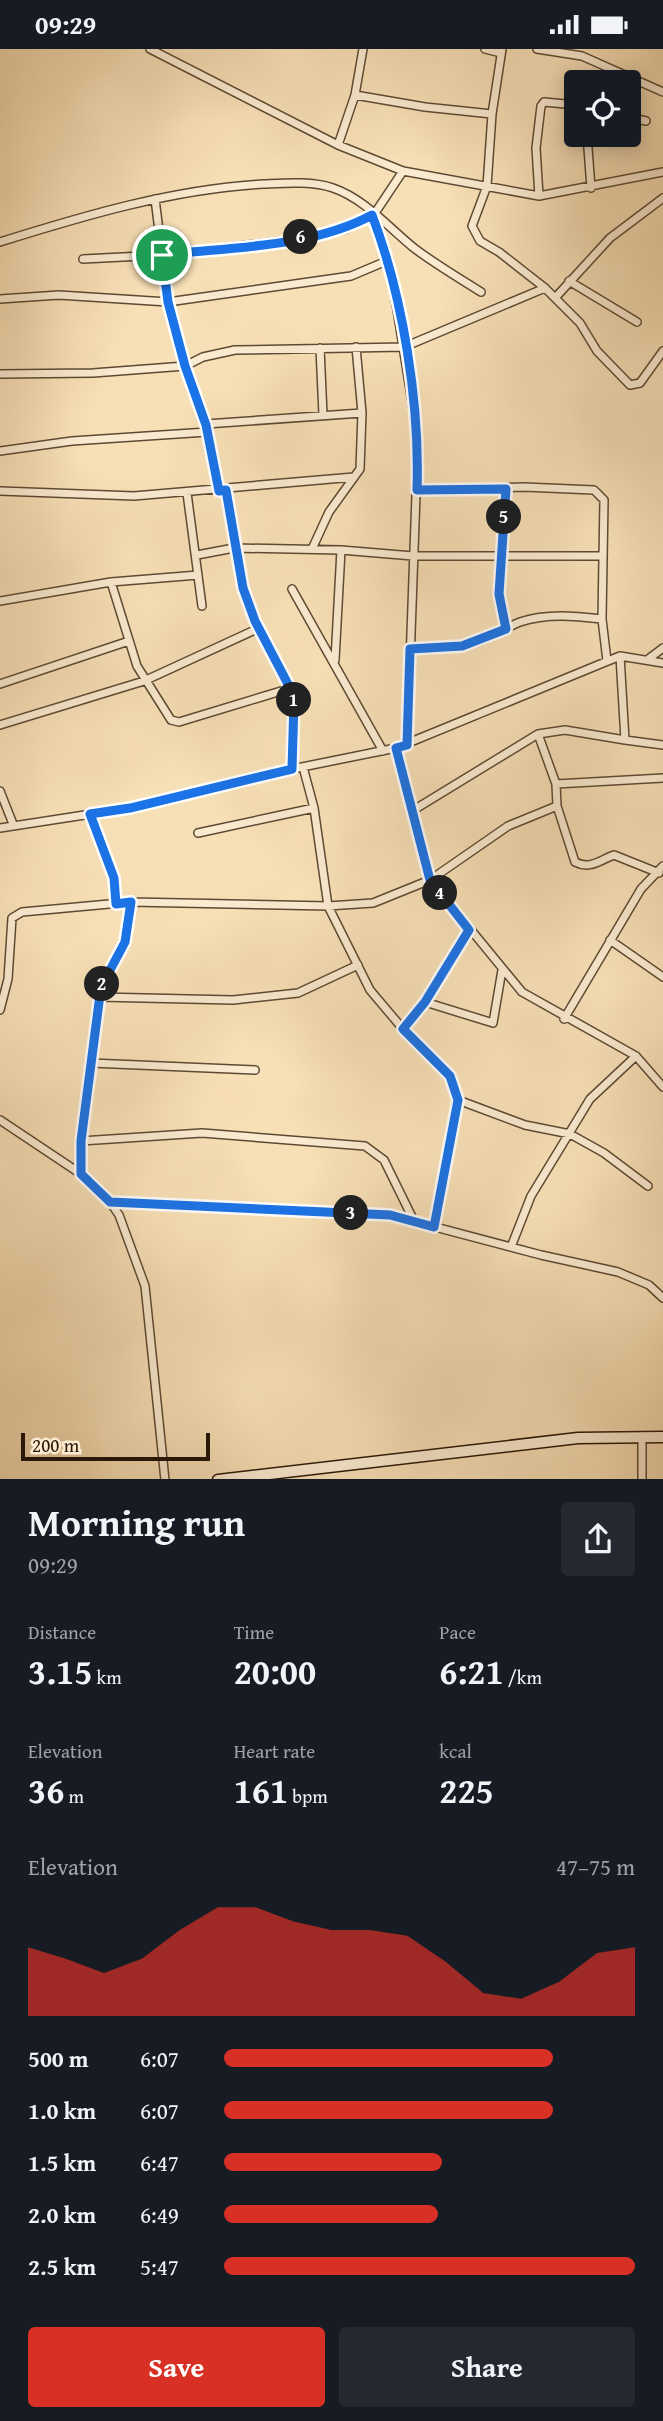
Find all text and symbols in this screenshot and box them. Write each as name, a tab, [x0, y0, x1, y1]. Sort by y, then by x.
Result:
text: 09:29	[35, 5, 96, 44]
map controls	[564, 70, 641, 147]
button: locate	[564, 70, 641, 147]
pin: 6	[284, 219, 318, 255]
text: 6	[296, 222, 305, 250]
pin	[132, 225, 192, 285]
icon: arrive	[143, 236, 181, 274]
pin: 5	[486, 499, 522, 535]
text: 5	[499, 502, 508, 530]
pin: 1	[276, 683, 312, 717]
text: 1	[289, 685, 298, 713]
pin: 4	[422, 875, 458, 911]
text: 4	[435, 878, 444, 906]
pin: 2	[84, 967, 119, 1002]
text: 2	[97, 969, 106, 997]
pin: 3	[334, 1195, 368, 1231]
text: 3	[346, 1198, 355, 1226]
scale bar	[21, 1430, 210, 1462]
text: 200 m	[32, 1431, 79, 1459]
text: Morning run	[28, 1494, 245, 1550]
button: share	[561, 1502, 635, 1576]
text: 09:29	[28, 1548, 78, 1581]
text: Distance	[28, 1618, 96, 1646]
text: Time	[234, 1618, 274, 1646]
text: Pace	[439, 1618, 476, 1646]
text: 3.15	[28, 1646, 92, 1697]
text: 20:00	[234, 1646, 316, 1697]
text: 6:21	[439, 1646, 504, 1697]
text: km	[92, 1663, 122, 1691]
text: /km	[504, 1663, 542, 1691]
text: Elevation	[28, 1737, 102, 1765]
text: Heart rate	[234, 1737, 315, 1765]
text: kcal	[439, 1737, 472, 1765]
text: 36	[28, 1765, 64, 1816]
text: 161	[234, 1765, 288, 1816]
text: 225	[439, 1765, 494, 1816]
text: m	[64, 1782, 84, 1810]
text: bpm	[288, 1782, 328, 1810]
text: Elevation	[28, 1850, 118, 1883]
text: 47–75 m	[556, 1850, 635, 1883]
text: 500 m	[28, 2042, 89, 2075]
text: 6:07	[140, 2042, 179, 2075]
text: 1.0 km	[28, 2094, 96, 2127]
text: 6:07	[140, 2094, 179, 2127]
text: 1.5 km	[28, 2146, 96, 2179]
text: 6:47	[140, 2146, 179, 2179]
text: 2.0 km	[28, 2198, 96, 2231]
text: 6:49	[140, 2198, 179, 2231]
text: 2.5 km	[28, 2250, 96, 2283]
text: 5:47	[140, 2250, 179, 2283]
button: Save	[28, 2327, 325, 2407]
button: Share	[339, 2327, 635, 2407]

